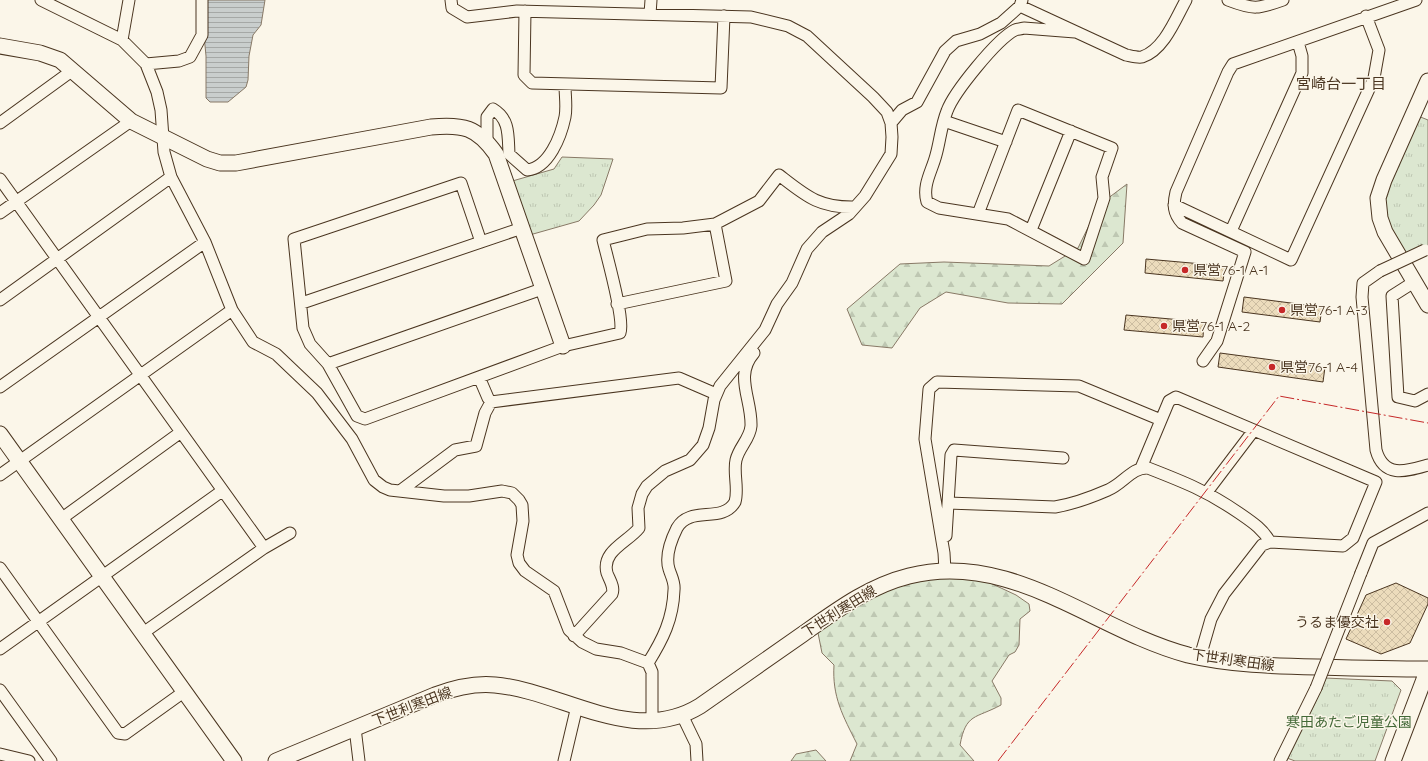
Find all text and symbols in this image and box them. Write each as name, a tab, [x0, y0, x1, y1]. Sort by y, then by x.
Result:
district label: 宮崎台一丁目	[1296, 74, 1386, 93]
place label: 県営76-1 A-1	[1193, 261, 1268, 279]
marker: 県営76-1 A-1	[1180, 265, 1190, 275]
place label: 県営76-1 A-3	[1290, 301, 1368, 319]
marker: 県営76-1 A-3	[1277, 305, 1287, 315]
place label: 県営76-1 A-2	[1172, 317, 1251, 335]
marker: 県営76-1 A-2	[1159, 321, 1169, 331]
place label: 県営76-1 A-4	[1280, 358, 1358, 376]
marker: 県営76-1 A-4	[1267, 362, 1277, 372]
street label: 下世利寒田線	[799, 581, 879, 641]
place label: うるま優交社	[1295, 613, 1379, 631]
marker: うるま優交社	[1382, 617, 1392, 627]
street label: 下世利寒田線	[1190, 645, 1276, 675]
street label: 下世利寒田線	[370, 683, 454, 729]
park label: 寒田あたご児童公園	[1286, 713, 1412, 731]

